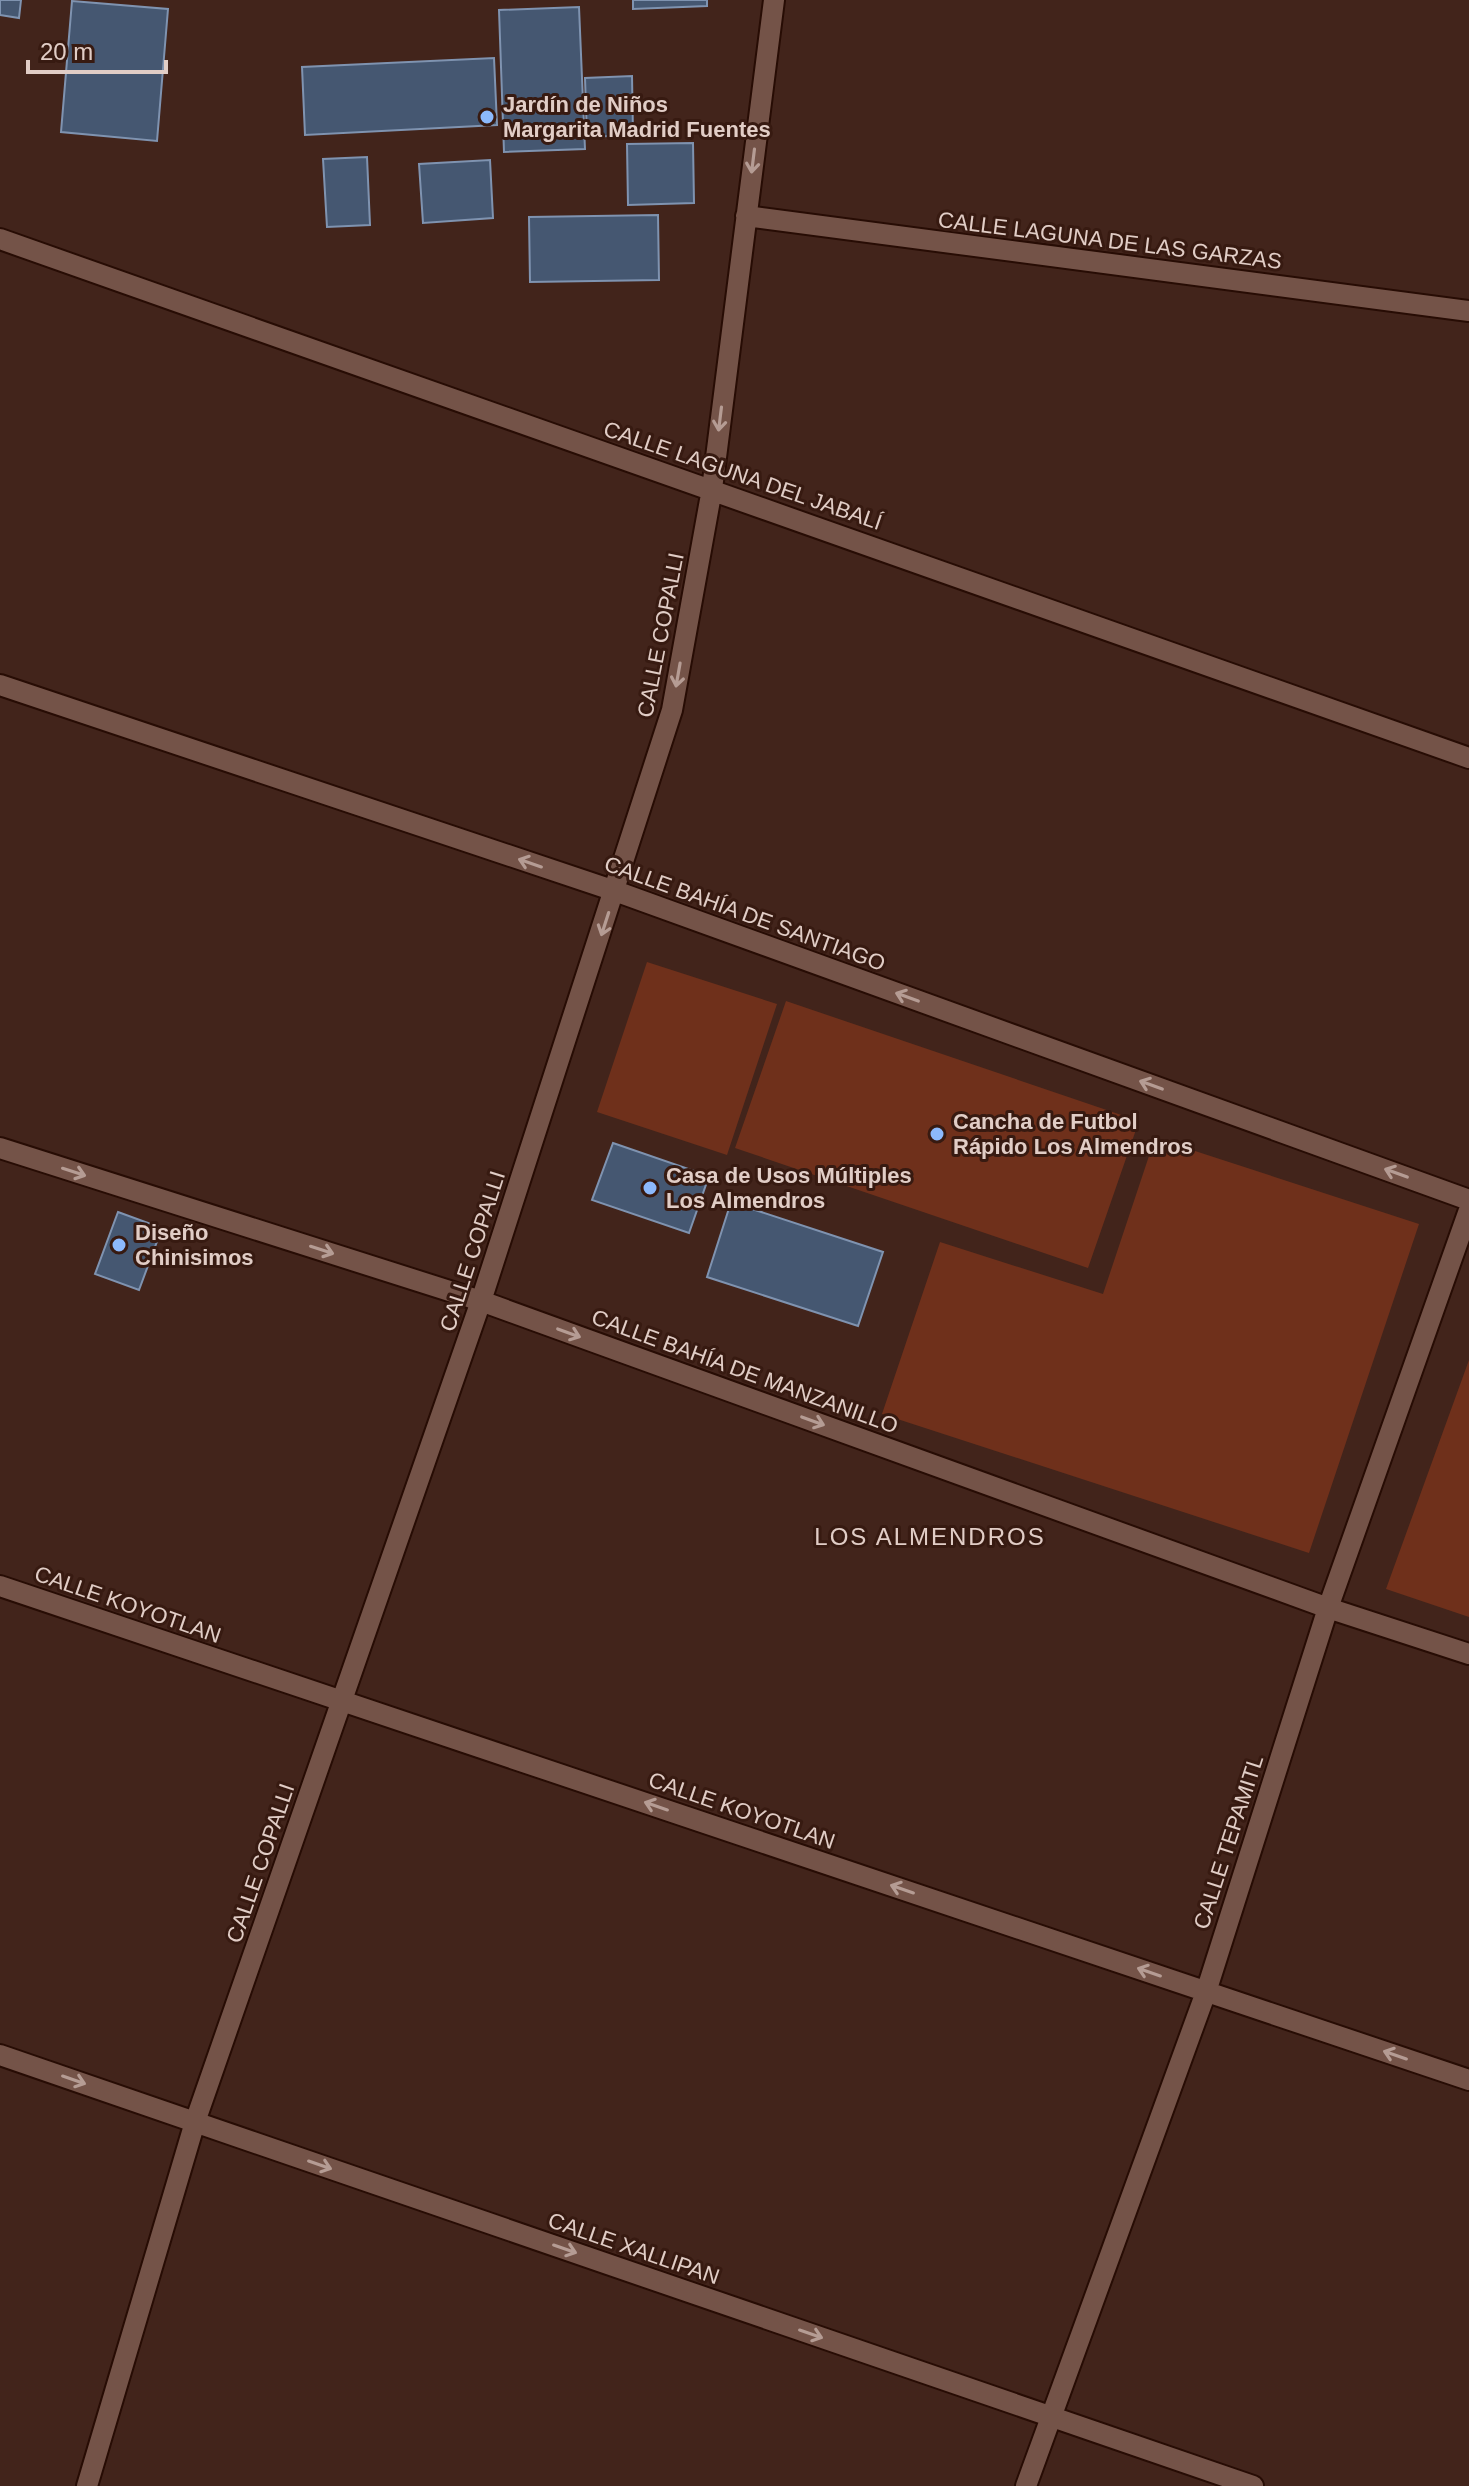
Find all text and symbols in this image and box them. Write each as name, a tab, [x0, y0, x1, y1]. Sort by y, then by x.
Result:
scale bar	[28, 24, 166, 74]
text: 20 m	[40, 38, 93, 65]
place label: Jardín de Niños Margarita Madrid Fuentes	[503, 92, 771, 142]
marker: Jardín de Niños Margarita Madrid Fuentes	[478, 108, 496, 126]
one-way arrow	[745, 148, 760, 173]
street label: CALLE LAGUNA DE LAS GARZAS	[937, 207, 1283, 274]
one-way arrow	[713, 405, 728, 431]
street label: CALLE LAGUNA DEL JABALÍ	[600, 416, 886, 535]
street label: CALLE COPALLI	[632, 551, 689, 720]
one-way arrow	[670, 662, 685, 687]
street label: CALLE BAHÍA DE SANTIAGO	[601, 851, 889, 976]
one-way arrow	[517, 854, 542, 869]
one-way arrow	[596, 912, 611, 937]
one-way arrow	[894, 988, 919, 1003]
one-way arrow	[1139, 1077, 1164, 1091]
place label: Cancha de Futbol Rápido Los Almendros	[953, 1109, 1193, 1159]
marker: Cancha de Futbol Rápido Los Almendros	[928, 1125, 946, 1143]
place label: Casa de Usos Múltiples Los Almendros	[666, 1163, 912, 1213]
one-way arrow	[61, 1165, 87, 1180]
one-way arrow	[1384, 1165, 1408, 1179]
street label: CALLE COPALLI	[435, 1168, 510, 1334]
marker: Casa de Usos Múltiples Los Almendros	[641, 1179, 659, 1197]
place label: Diseño Chinisimos	[135, 1220, 254, 1270]
marker: Diseño Chinisimos	[110, 1236, 128, 1254]
one-way arrow	[310, 1244, 335, 1259]
street label: CALLE BAHÍA DE MANZANILLO	[588, 1304, 901, 1439]
one-way arrow	[556, 1326, 581, 1341]
one-way arrow	[800, 1415, 825, 1429]
district label: LOS ALMENDROS	[814, 1523, 1046, 1550]
street label: CALLE KOYOTLAN	[31, 1561, 224, 1648]
street label: CALLE TEPAMITL	[1189, 1752, 1268, 1932]
street label: CALLE KOYOTLAN	[645, 1767, 838, 1854]
street label: CALLE COPALLI	[221, 1780, 299, 1946]
one-way arrow	[643, 1798, 668, 1813]
one-way arrow	[890, 1881, 915, 1896]
one-way arrow	[1136, 1964, 1161, 1979]
one-way arrow	[1383, 2047, 1408, 2062]
one-way arrow	[61, 2074, 86, 2089]
one-way arrow	[307, 2158, 332, 2173]
street label: CALLE XALLIPAN	[545, 2207, 723, 2289]
one-way arrow	[553, 2243, 578, 2258]
one-way arrow	[799, 2328, 823, 2342]

